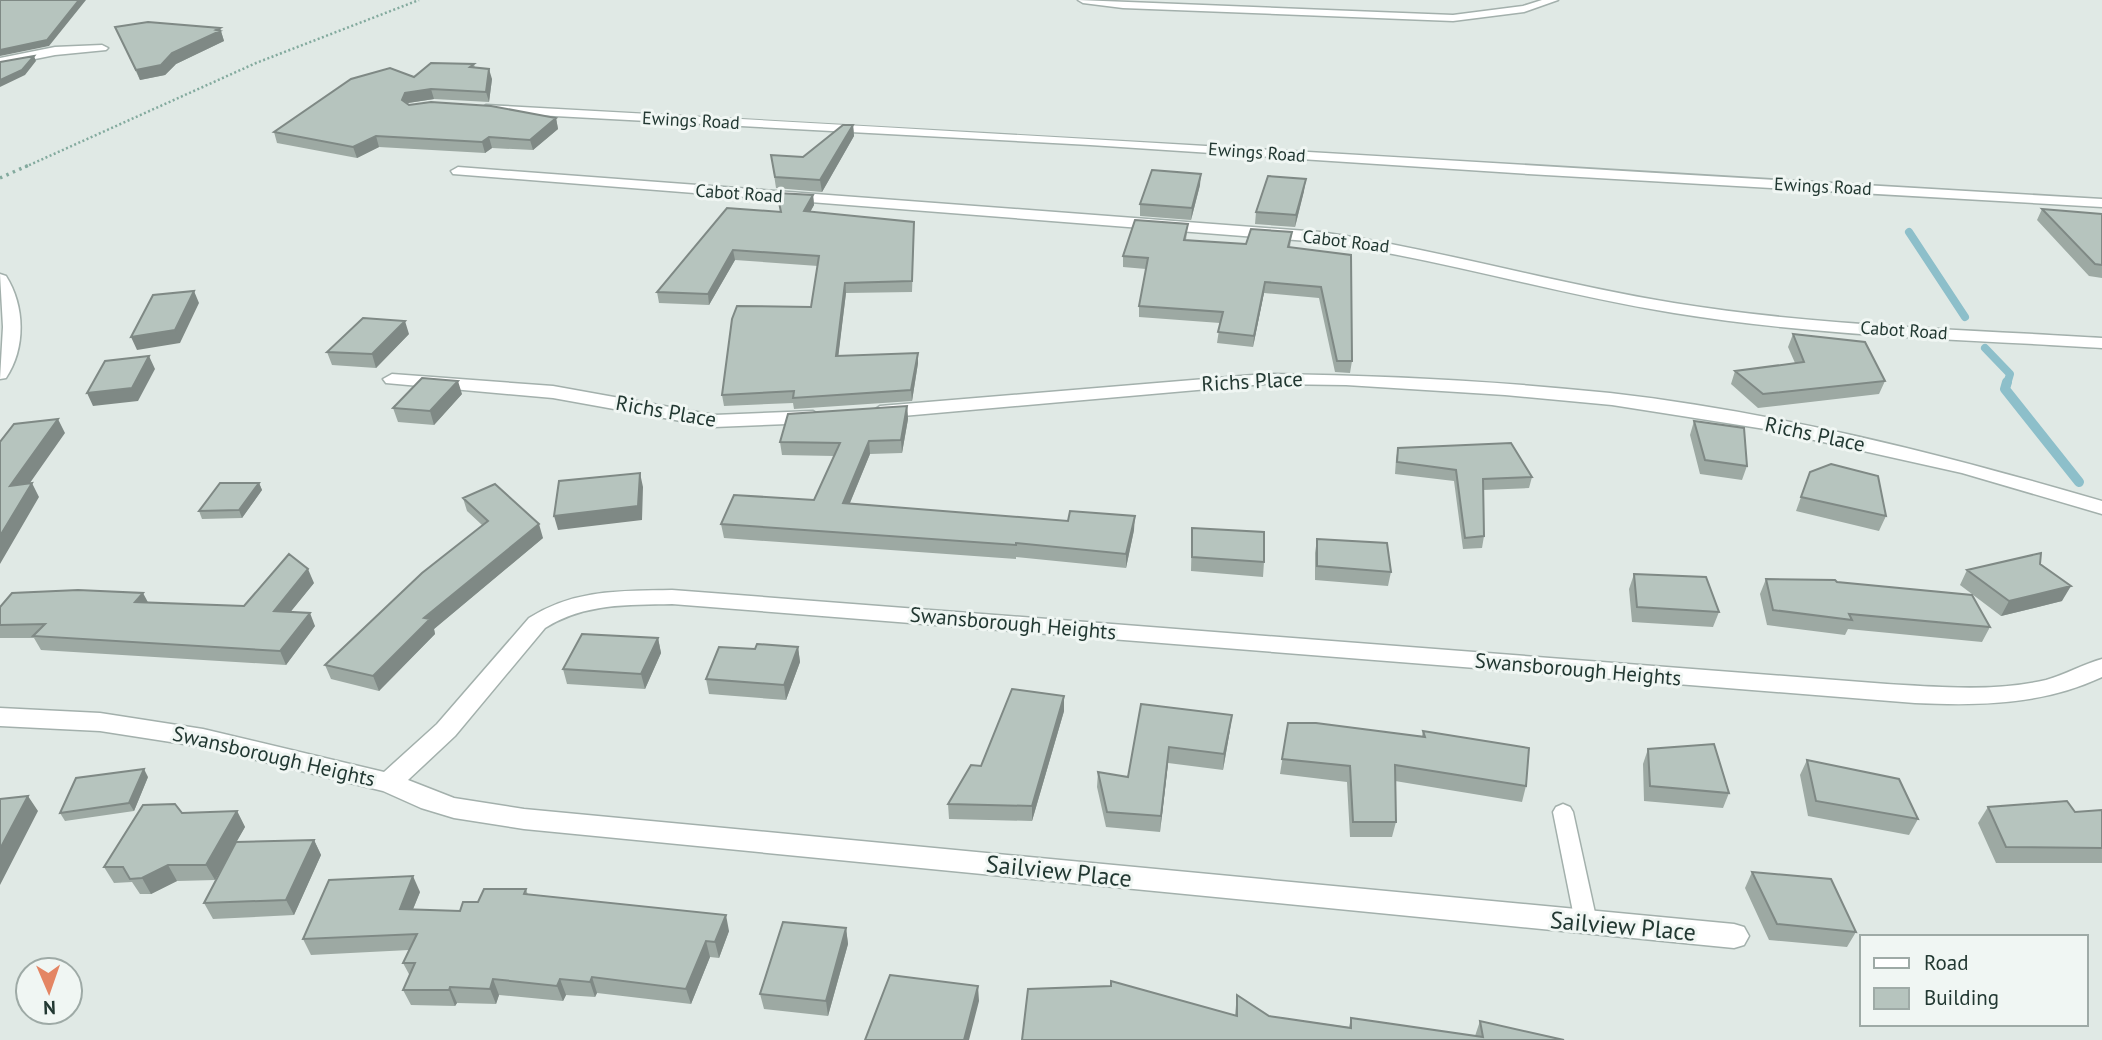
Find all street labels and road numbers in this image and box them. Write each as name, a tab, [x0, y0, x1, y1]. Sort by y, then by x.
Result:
street label: Ewings Road	[642, 106, 740, 134]
street label: Ewings Road	[1207, 137, 1307, 167]
street label: Ewings Road	[1774, 172, 1872, 200]
street label: Cabot Road	[695, 178, 783, 208]
street label: Cabot Road	[1301, 224, 1391, 258]
street label: Cabot Road	[1860, 315, 1948, 345]
street label: Richs Place	[1201, 365, 1303, 397]
street label: Richs Place	[614, 389, 718, 433]
street label: Richs Place	[1763, 410, 1867, 458]
street label: Swansborough Heights	[909, 601, 1117, 645]
street label: Swansborough Heights	[1474, 647, 1682, 691]
street label: Swansborough Heights	[170, 720, 378, 792]
street label: Sailview Place	[985, 848, 1133, 894]
street label: Sailview Place	[1549, 904, 1697, 948]

